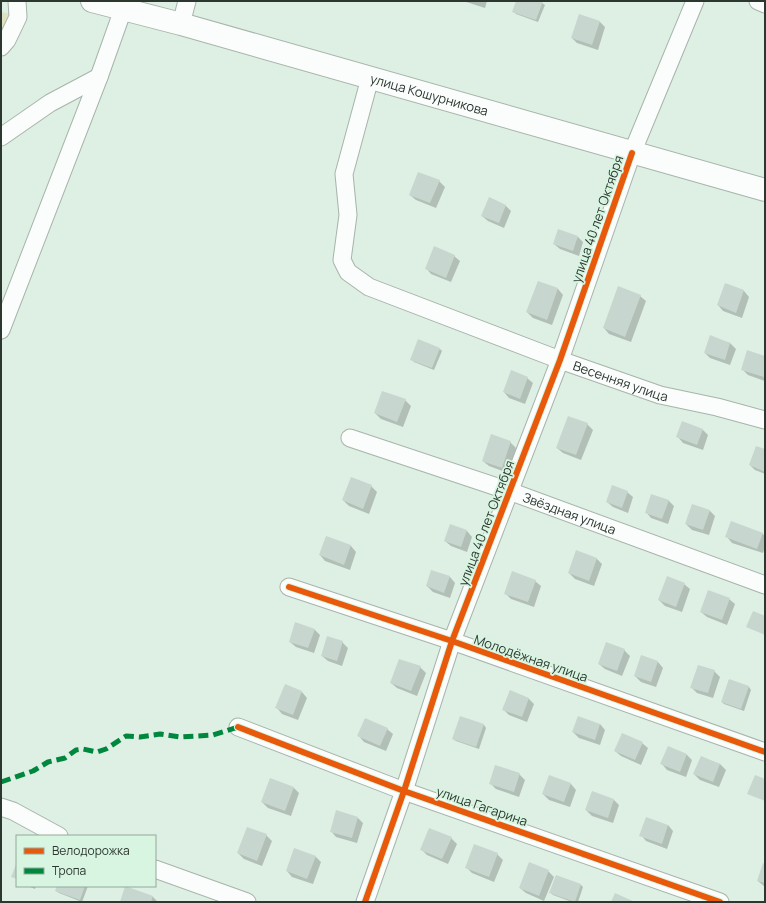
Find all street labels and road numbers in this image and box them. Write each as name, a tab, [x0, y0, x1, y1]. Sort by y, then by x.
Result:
street label: улица Кошурникова	[368, 69, 490, 120]
street label: улица 40 лет Октября	[567, 153, 627, 285]
street label: Весенняя улица	[571, 356, 670, 405]
street label: улица 40 лет Октября	[454, 457, 518, 589]
street label: Звёздная улица	[520, 488, 619, 539]
street label: Молодёжная улица	[472, 630, 590, 686]
street label: улица Гагарина	[434, 782, 530, 830]

